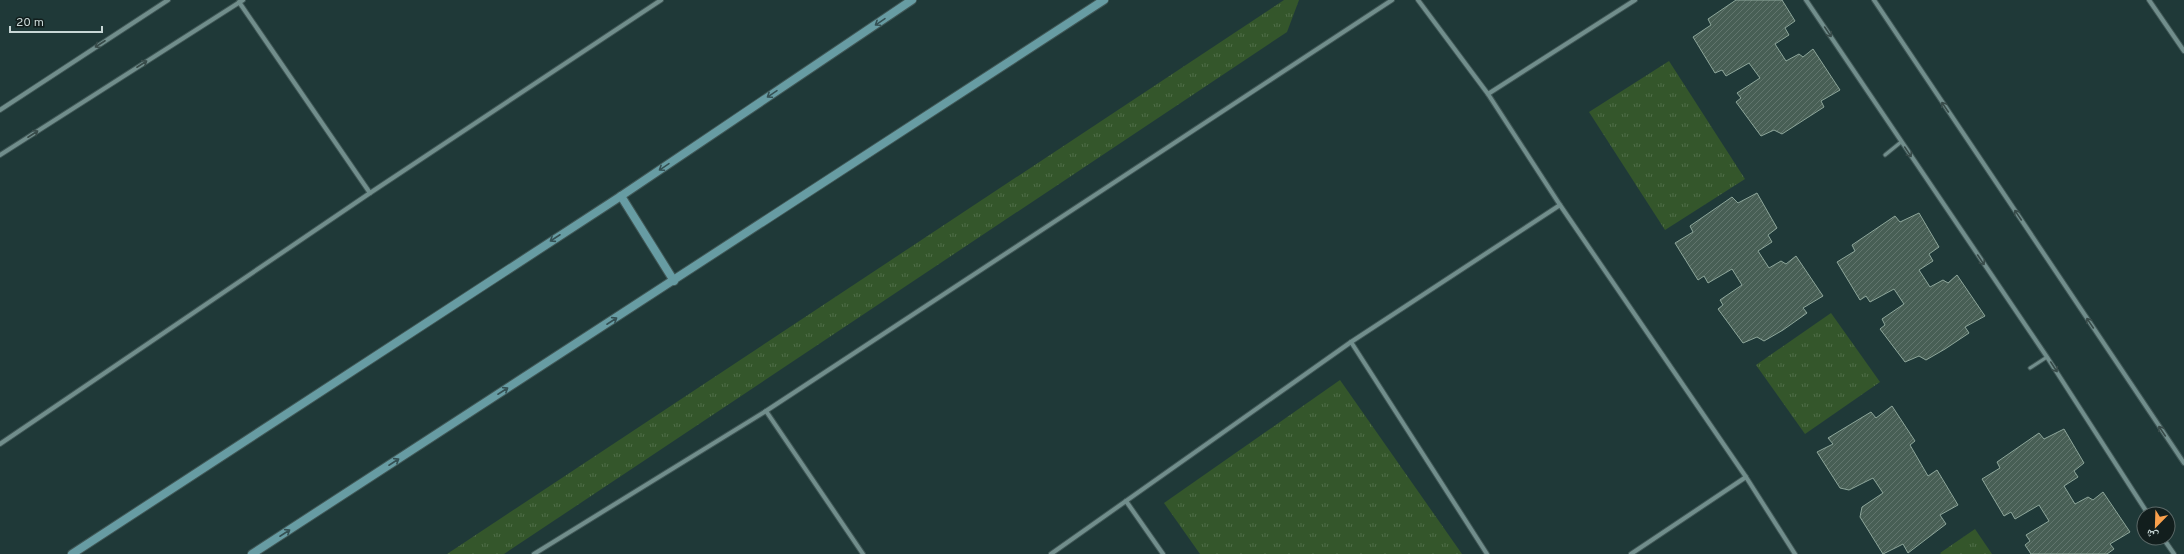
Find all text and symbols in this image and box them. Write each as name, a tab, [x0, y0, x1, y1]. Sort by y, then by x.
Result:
scale bar	[10, 8, 102, 34]
text: 20 m	[16, 15, 44, 31]
one-way arrow	[874, 18, 885, 26]
one-way arrow	[1824, 27, 1832, 38]
one-way arrow	[94, 41, 106, 49]
one-way arrow	[137, 60, 148, 68]
one-way arrow	[766, 90, 777, 98]
one-way arrow	[1941, 101, 1949, 113]
one-way arrow	[27, 130, 38, 138]
one-way arrow	[1904, 146, 1912, 157]
one-way arrow	[658, 162, 669, 171]
one-way arrow	[2014, 210, 2022, 221]
one-way arrow	[550, 234, 561, 242]
one-way arrow	[1977, 254, 1985, 265]
one-way arrow	[606, 316, 618, 324]
one-way arrow	[2086, 318, 2094, 329]
one-way arrow	[2050, 361, 2058, 372]
one-way arrow	[497, 387, 508, 395]
one-way arrow	[2158, 426, 2166, 437]
one-way arrow	[388, 458, 399, 466]
north arrow	[2136, 506, 2176, 546]
text: ش	[2144, 525, 2161, 543]
one-way arrow	[279, 529, 290, 537]

